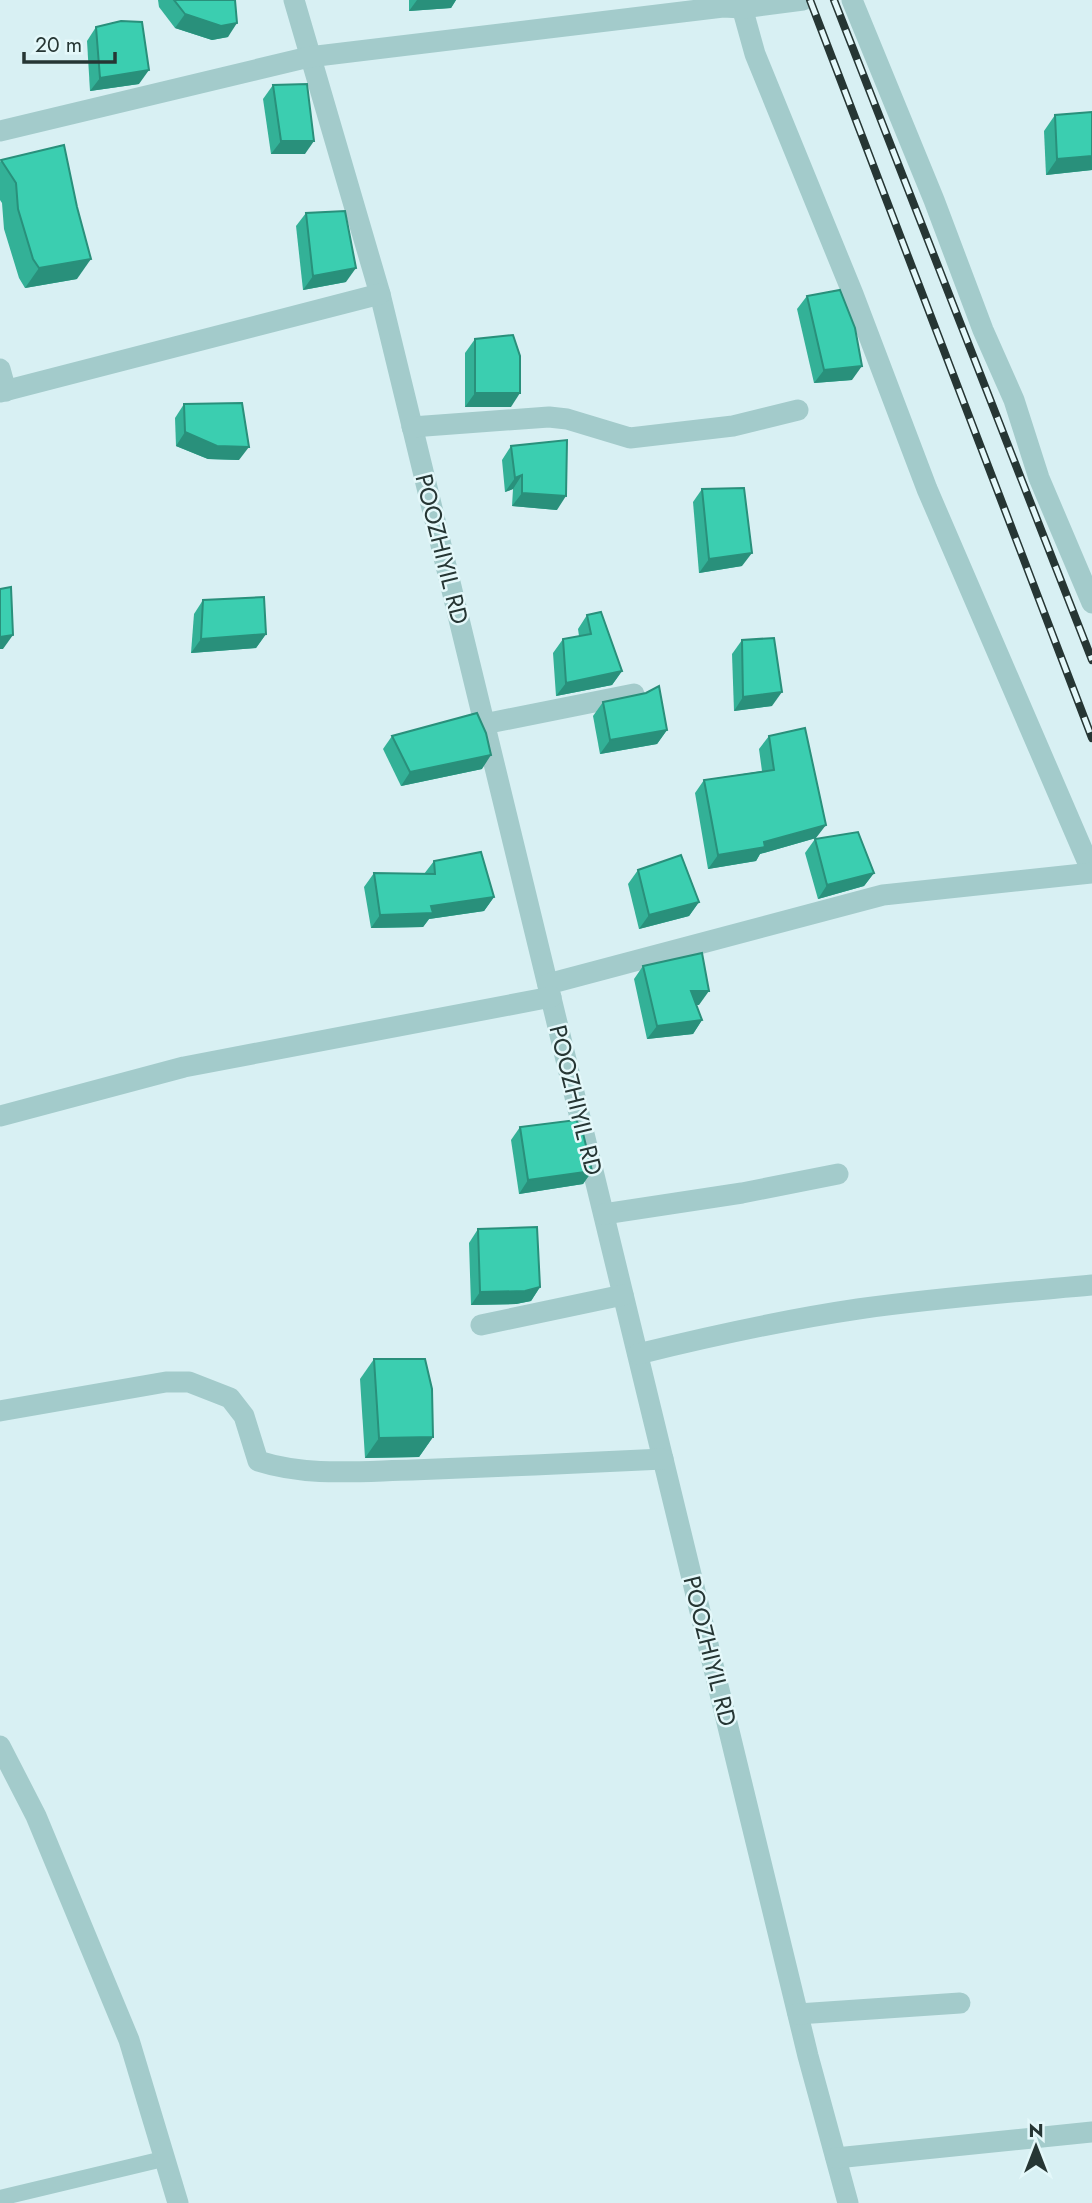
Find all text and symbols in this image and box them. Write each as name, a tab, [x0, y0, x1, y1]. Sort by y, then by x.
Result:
scale bar	[24, 21, 116, 65]
text: 20 m	[35, 30, 82, 60]
street label: POOZHIYIL RD	[406, 470, 478, 628]
street label: POOZHIYIL RD	[540, 1021, 612, 1179]
street label: POOZHIYIL RD	[674, 1572, 746, 1730]
north arrow	[1001, 2112, 1071, 2182]
text: N	[1028, 2117, 1044, 2144]

